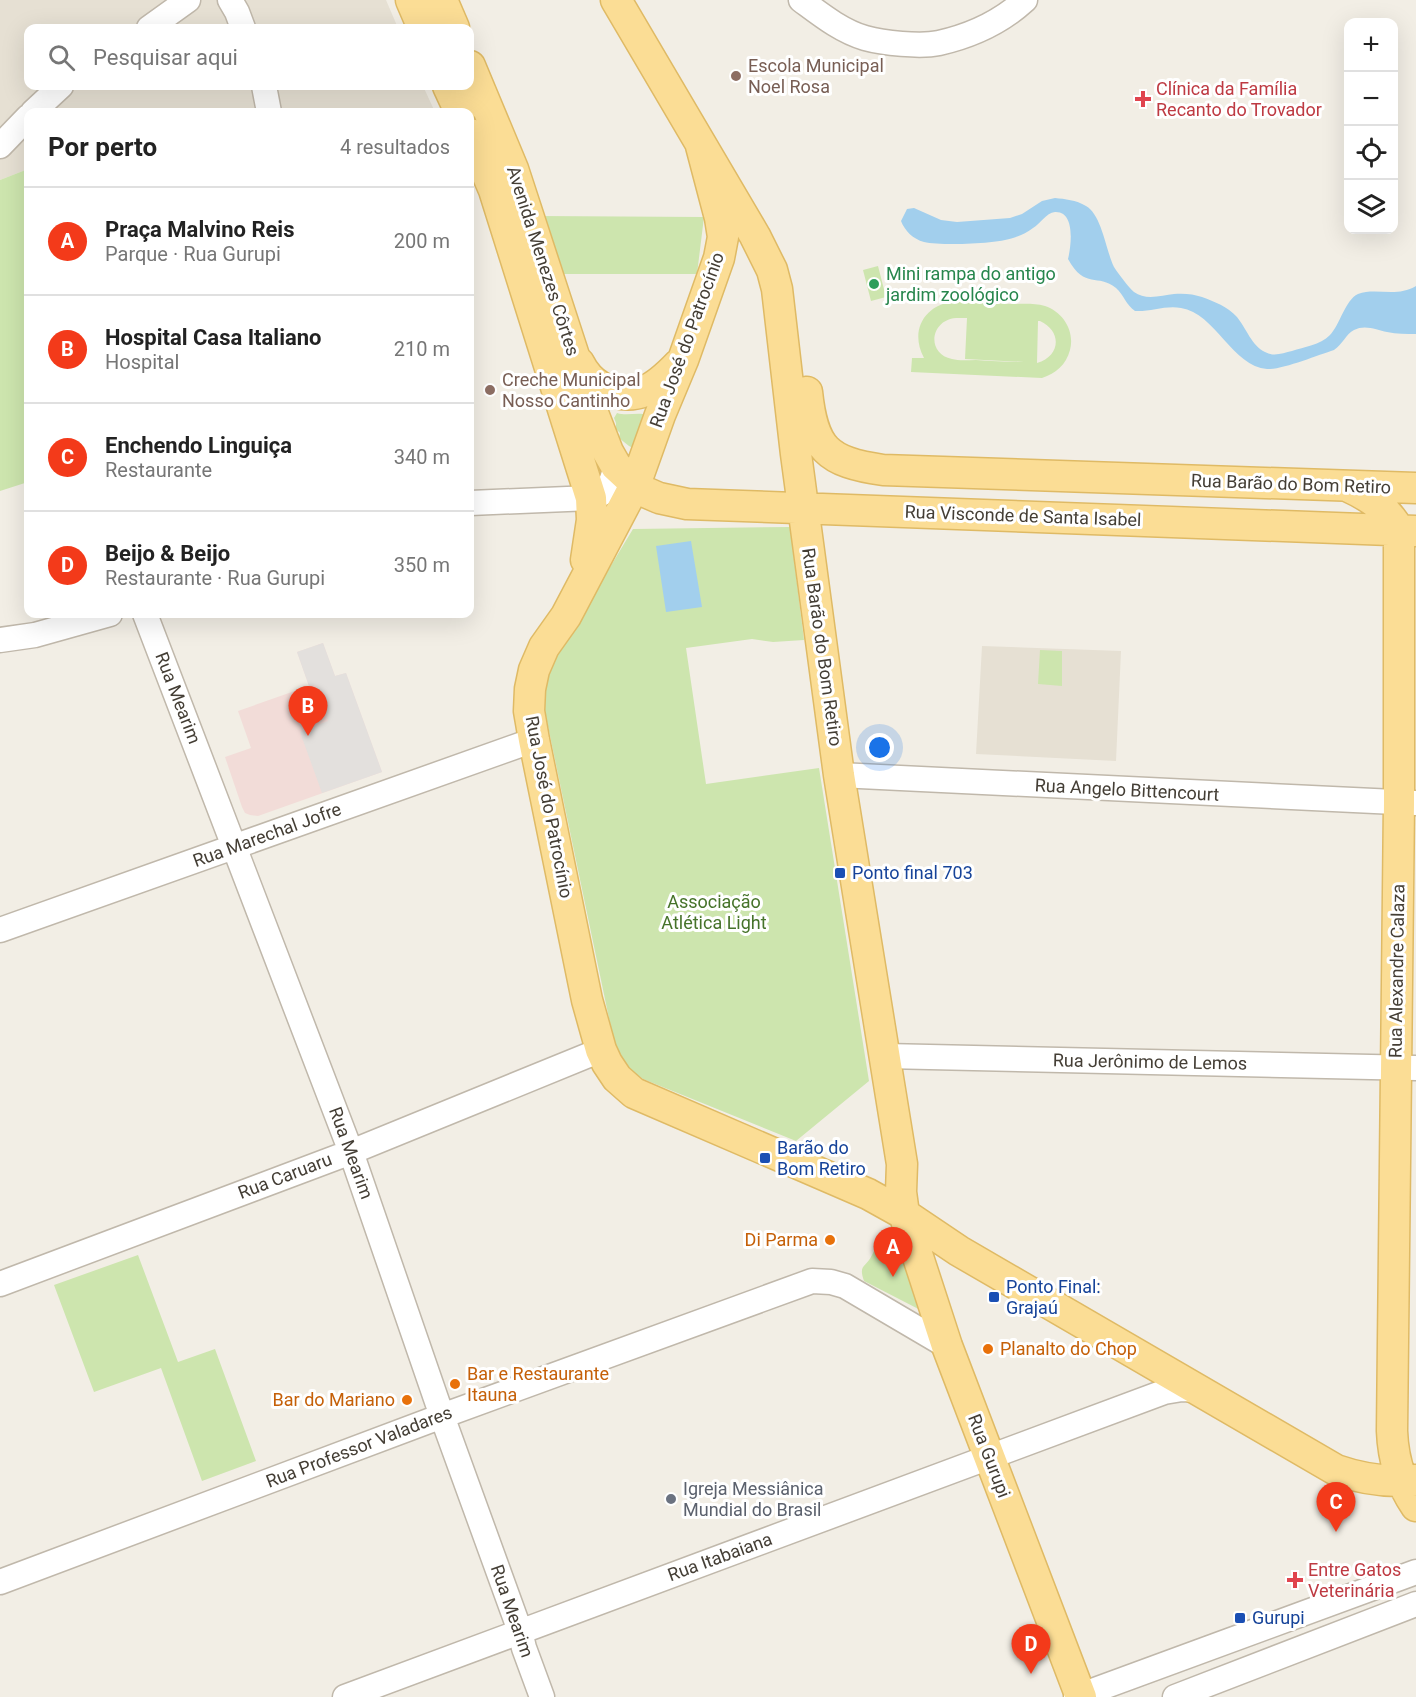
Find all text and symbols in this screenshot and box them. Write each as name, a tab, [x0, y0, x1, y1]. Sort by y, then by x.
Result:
map controls	[1344, 18, 1398, 234]
button: +	[1344, 18, 1398, 72]
search box	[24, 24, 474, 90]
icon: search	[45, 41, 78, 74]
text: Pesquisar aqui	[93, 45, 238, 70]
place label: Escola Municipal Noel Rosa	[748, 55, 884, 97]
marker: Escola Municipal Noel Rosa	[729, 69, 743, 83]
button: −	[1344, 72, 1398, 126]
place label: Clínica da Família Recanto do Trovador	[1156, 78, 1322, 120]
marker: Clínica da Família Recanto do Trovador	[1134, 90, 1152, 108]
button: locate	[1344, 126, 1398, 180]
text: Por perto	[48, 132, 157, 162]
text: 4 resultados	[340, 135, 450, 159]
street label: Avenida Menezes Côrtes	[503, 163, 584, 358]
button: layers	[1344, 180, 1398, 234]
text: Praça Malvino Reis	[105, 217, 295, 242]
text: A	[61, 229, 74, 253]
text: 200 m	[394, 229, 450, 253]
text: Parque · Rua Gurupi	[105, 242, 281, 266]
street label: Rua José do Patrocínio	[645, 249, 728, 430]
place label: Mini rampa do antigo jardim zoológico	[885, 263, 1056, 305]
marker: Mini rampa do antigo jardim zoológico	[867, 277, 881, 291]
text: Hospital Casa Italiano	[105, 325, 322, 350]
text: B	[61, 337, 74, 361]
text: 210 m	[394, 337, 450, 361]
text: Hospital	[105, 350, 179, 374]
place label: Creche Municipal Nosso Cantinho	[502, 369, 641, 411]
marker: Creche Municipal Nosso Cantinho	[483, 383, 497, 397]
text: Enchendo Linguiça	[105, 433, 292, 458]
text: C	[61, 445, 74, 469]
text: 340 m	[394, 445, 450, 469]
text: Restaurante	[105, 458, 212, 482]
street label: Rua Barão do Bom Retiro	[1191, 470, 1391, 497]
street label: Rua Visconde de Santa Isabel	[904, 501, 1142, 530]
text: Beijo & Beijo	[105, 541, 230, 566]
street label: Rua Barão do Bom Retiro	[798, 546, 847, 748]
text: D	[61, 553, 74, 577]
text: 350 m	[394, 553, 450, 577]
text: Restaurante · Rua Gurupi	[105, 566, 325, 590]
street label: Rua Mearim	[151, 649, 206, 747]
pin: B	[288, 686, 328, 736]
street label: Rua José do Patrocínio	[522, 714, 577, 900]
your location	[865, 733, 894, 762]
street label: Rua Angelo Bittencourt	[1034, 774, 1220, 805]
street label: Rua Marechal Jofre	[190, 798, 344, 871]
place label: Ponto final 703	[852, 862, 973, 883]
marker: Ponto final 703	[833, 866, 847, 880]
street label: Rua Alexandre Calaza	[1384, 884, 1409, 1058]
park label: Associação Atlética Light	[661, 891, 767, 933]
street label: Rua Jerônimo de Lemos	[1053, 1049, 1247, 1074]
street label: Rua Mearim	[325, 1104, 378, 1202]
place label: Barão do Bom Retiro	[777, 1137, 866, 1179]
street label: Rua Caruaru	[235, 1148, 335, 1203]
marker: Barão do Bom Retiro	[758, 1151, 772, 1165]
pin: A	[874, 1228, 912, 1277]
place label: Di Parma	[745, 1229, 818, 1250]
marker: Di Parma	[823, 1233, 837, 1247]
place label: Ponto Final: Grajaú	[1006, 1276, 1101, 1318]
marker: Ponto Final: Grajaú	[987, 1290, 1001, 1304]
place label: Planalto do Chop	[1000, 1338, 1137, 1359]
marker: Planalto do Chop	[981, 1342, 995, 1356]
place label: Bar e Restaurante Itauna	[467, 1363, 609, 1405]
marker: Bar e Restaurante Itauna	[448, 1377, 462, 1391]
place label: Bar do Mariano	[273, 1389, 395, 1410]
marker: Bar do Mariano	[400, 1393, 414, 1407]
street label: Rua Professor Valadares	[263, 1401, 455, 1492]
street label: Rua Gurupi	[964, 1411, 1015, 1501]
place label: Igreja Messiânica Mundial do Brasil	[683, 1478, 824, 1520]
pin: C	[1316, 1482, 1356, 1532]
marker: Igreja Messiânica Mundial do Brasil	[664, 1492, 678, 1506]
street label: Rua Itabaiana	[665, 1528, 775, 1585]
place label: Entre Gatos Veterinária	[1308, 1559, 1401, 1601]
street label: Rua Mearim	[487, 1562, 538, 1660]
marker: Entre Gatos Veterinária	[1286, 1571, 1304, 1589]
place label: Gurupi	[1252, 1607, 1305, 1628]
marker: Gurupi	[1233, 1611, 1247, 1625]
pin: D	[1012, 1624, 1050, 1674]

